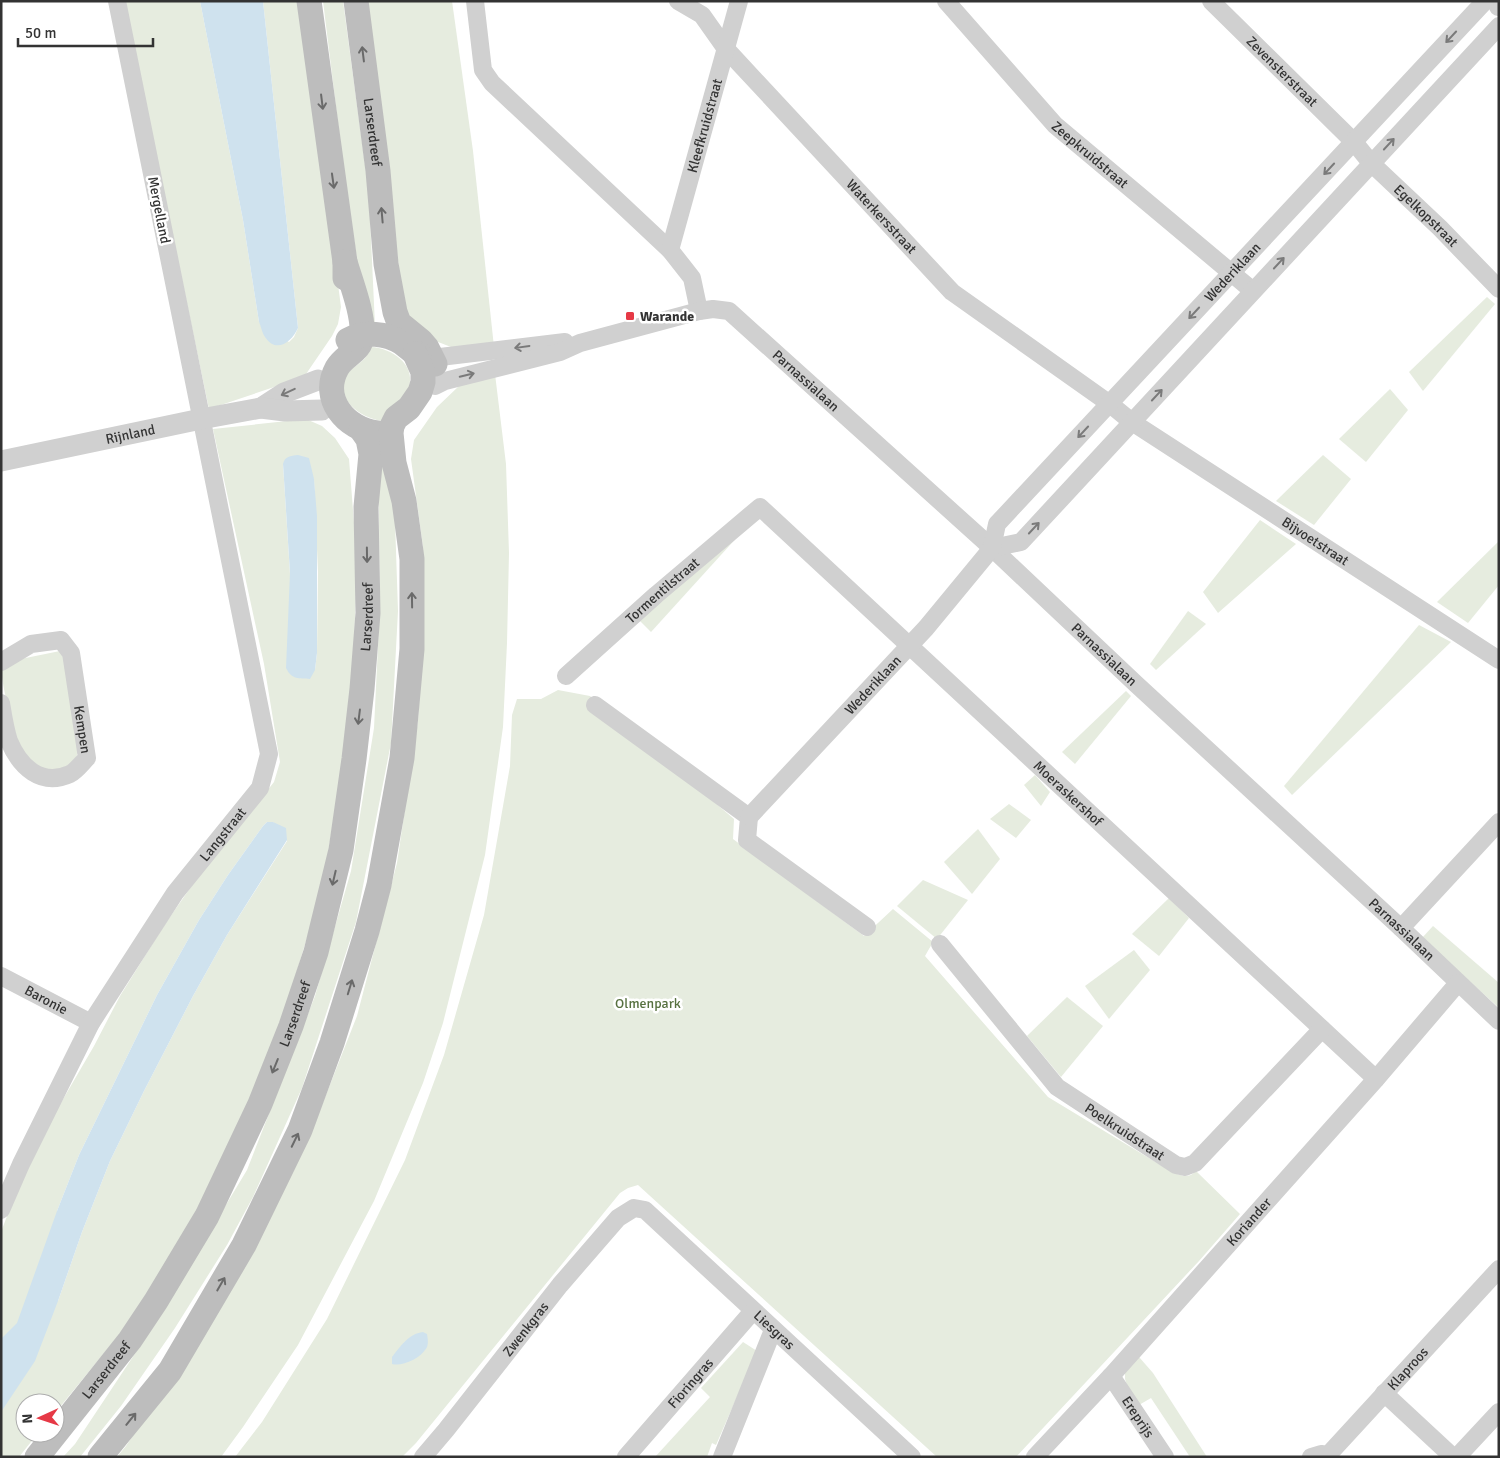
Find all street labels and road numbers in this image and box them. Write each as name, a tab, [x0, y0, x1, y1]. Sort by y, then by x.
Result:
street label: Zevensterstraat	[1243, 32, 1321, 110]
street label: Kleefkruidstraat	[683, 77, 726, 175]
street label: Larserdreef	[360, 97, 386, 168]
street label: Zeepkruidstraat	[1048, 117, 1132, 192]
street label: Mergelland	[144, 175, 174, 245]
street label: Waterkersstraat	[843, 176, 920, 257]
street label: Egelkopstraat	[1390, 181, 1462, 250]
street label: Wederiklaan	[1201, 239, 1264, 305]
street label: Parnassialaan	[769, 346, 843, 415]
street label: Rijnland	[104, 420, 156, 447]
street label: Bijvoetstraat	[1279, 513, 1352, 569]
street label: Tormentilstraat	[622, 554, 703, 627]
street label: Larserdreef	[357, 581, 377, 652]
street label: Parnassialaan	[1068, 619, 1141, 689]
street label: Wederiklaan	[841, 652, 905, 718]
street label: Kempen	[71, 704, 95, 755]
street label: Moeraskershof	[1030, 757, 1107, 830]
street label: Langstraat	[196, 804, 250, 865]
street label: Parnassialaan	[1365, 894, 1438, 964]
street label: Larserdreef	[275, 977, 315, 1049]
street label: Baronie	[22, 981, 71, 1018]
street label: Poelkruidstraat	[1082, 1099, 1168, 1164]
street label: Koriander	[1223, 1193, 1275, 1249]
street label: Zwenkgras	[499, 1298, 552, 1360]
street label: Liesgras	[750, 1307, 799, 1353]
street label: Larserdreef	[78, 1337, 135, 1402]
street label: Klaproos	[1383, 1343, 1432, 1394]
street label: Fioringras	[664, 1354, 717, 1412]
street label: Ereprijs	[1118, 1393, 1158, 1441]

